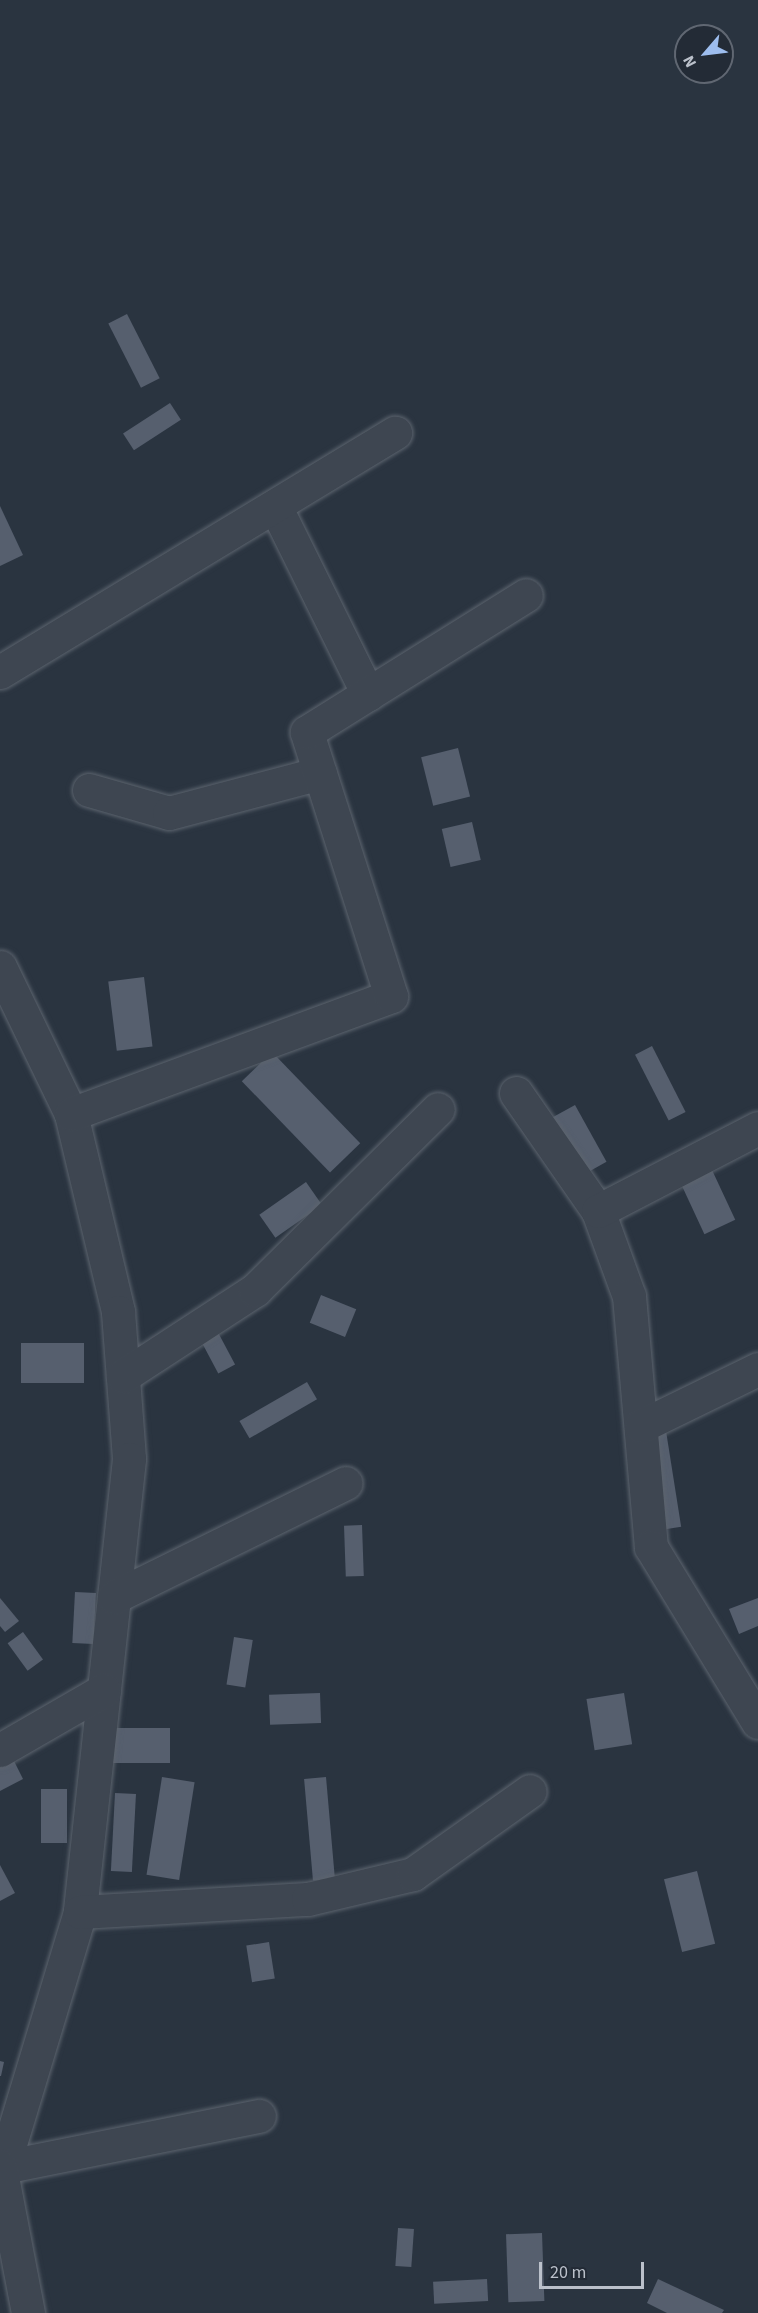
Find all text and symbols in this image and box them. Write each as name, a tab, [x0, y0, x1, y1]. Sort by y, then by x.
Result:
north arrow	[674, 24, 734, 84]
text: N	[678, 52, 702, 71]
scale bar	[542, 2250, 647, 2288]
text: 20 m	[550, 2260, 586, 2285]

